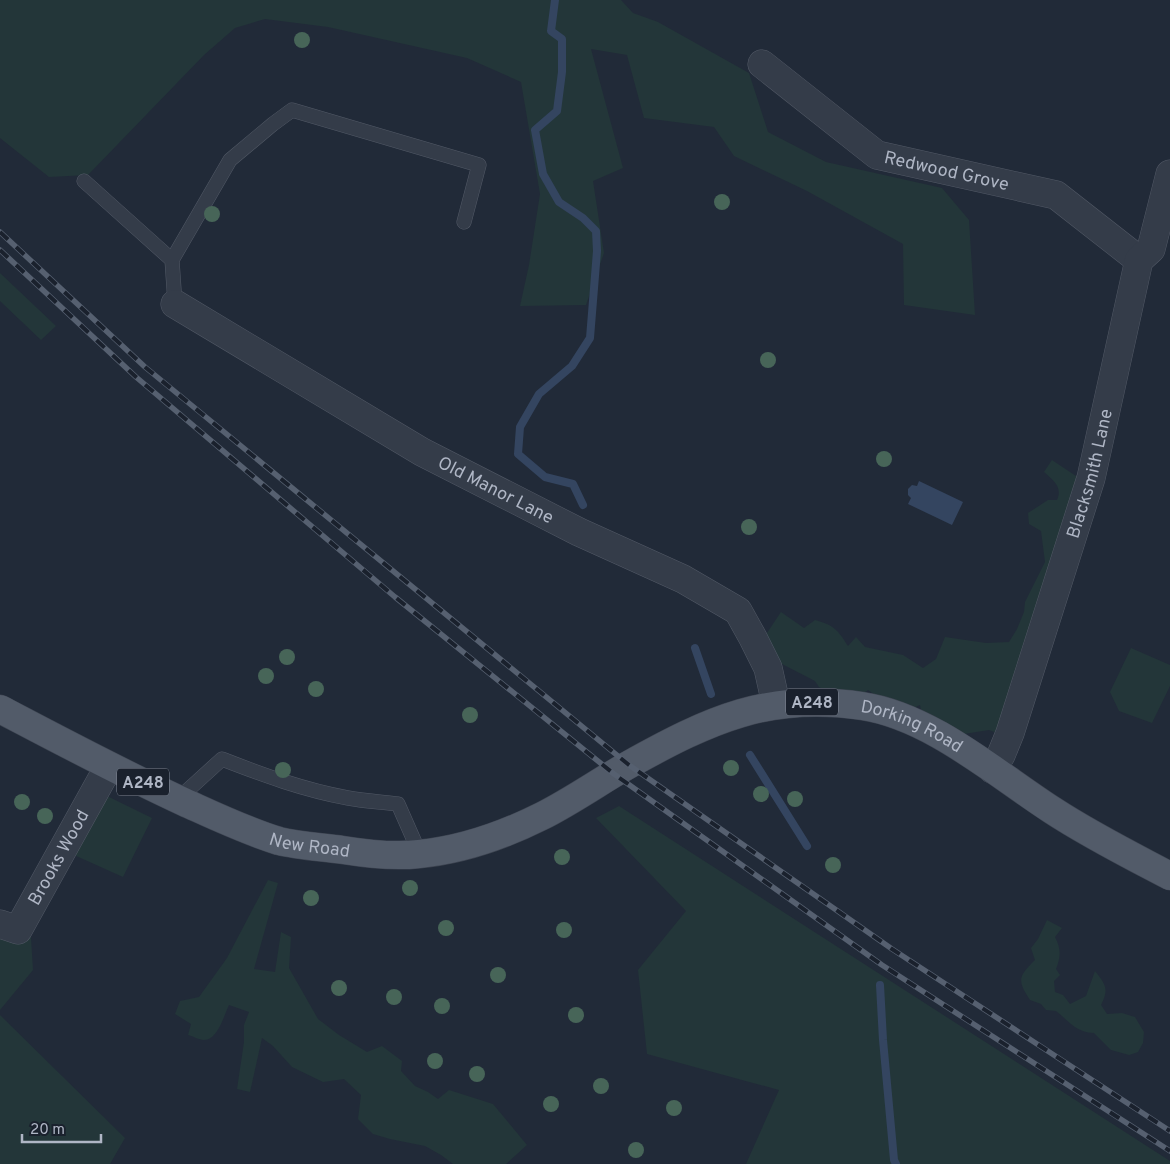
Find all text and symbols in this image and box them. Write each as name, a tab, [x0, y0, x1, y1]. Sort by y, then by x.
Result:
street label: Redwood Grove	[882, 147, 1011, 197]
street label: Blacksmith Lane	[1062, 407, 1119, 542]
street label: Old Manor Lane	[433, 452, 557, 530]
road number: A248	[786, 689, 838, 716]
street label: Dorking Road	[859, 696, 967, 759]
road number: A248	[117, 769, 169, 796]
street label: Brooks Wood	[24, 806, 95, 910]
street label: New Road	[266, 829, 351, 864]
scale bar	[22, 1112, 101, 1144]
text: 20 m	[30, 1121, 65, 1140]

